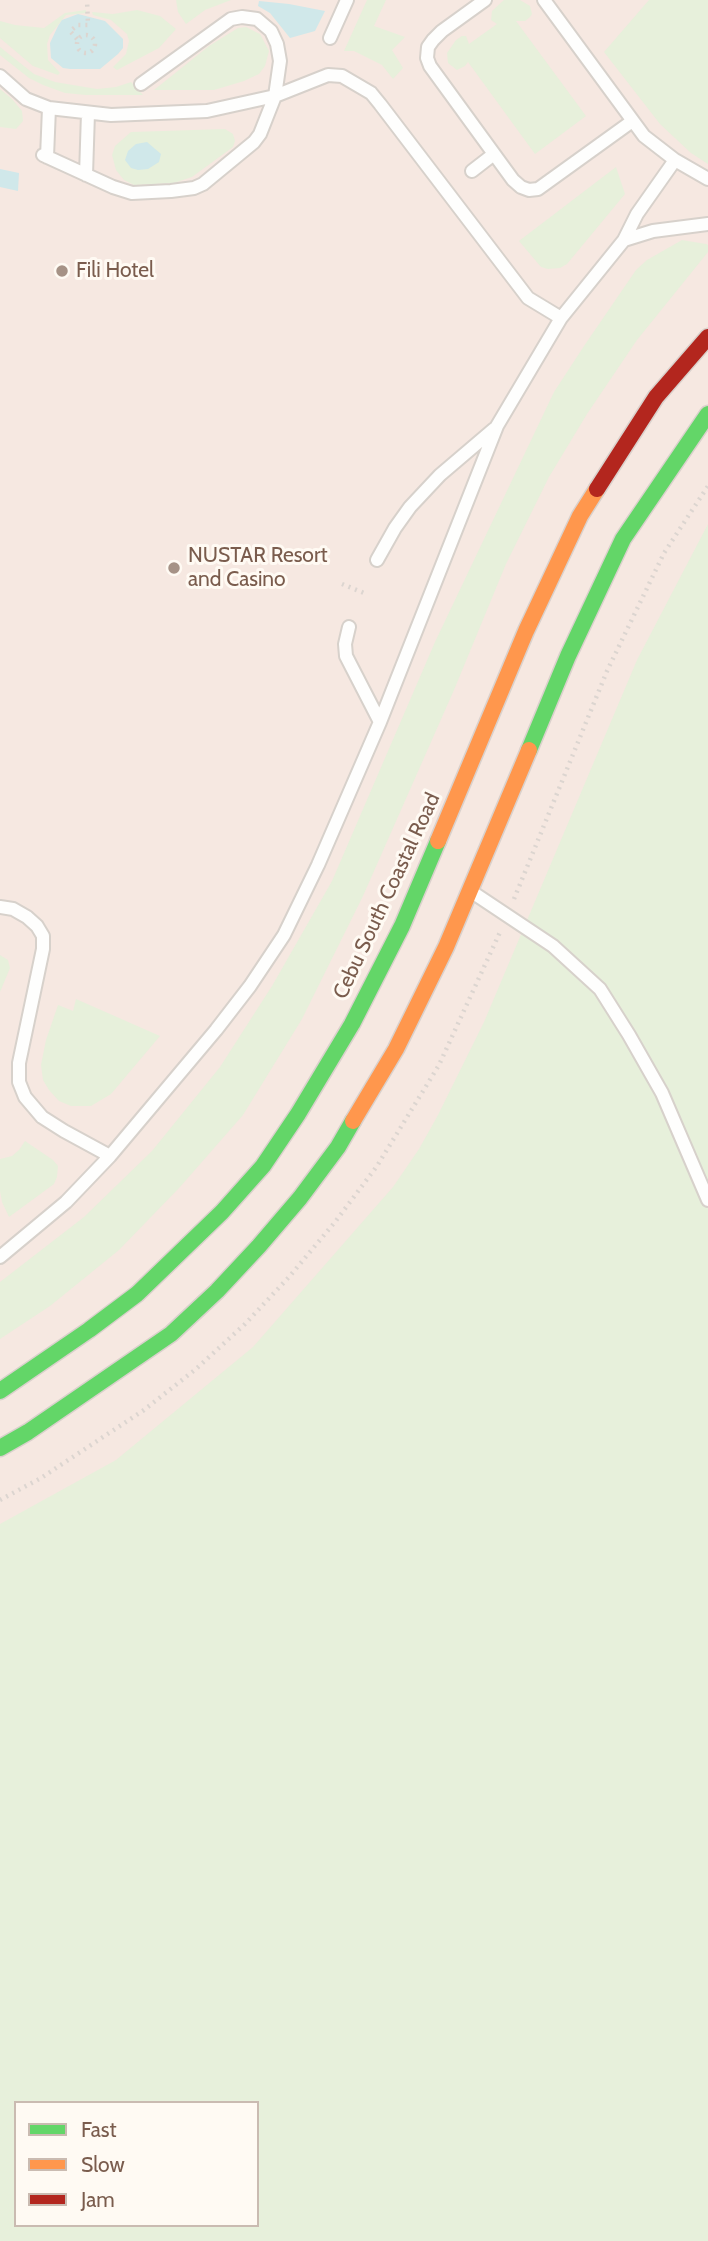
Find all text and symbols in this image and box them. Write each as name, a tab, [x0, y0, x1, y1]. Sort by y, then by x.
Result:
place label: Fili Hotel	[76, 258, 154, 284]
marker: Fili Hotel	[54, 263, 70, 279]
place label: NUSTAR Resort and Casino	[188, 543, 328, 593]
marker: NUSTAR Resort and Casino	[166, 560, 182, 576]
street label: Cebu South Coastal Road	[328, 789, 446, 1003]
legend	[14, 2101, 259, 2227]
text: Fast	[81, 2117, 117, 2142]
text: Slow	[81, 2152, 125, 2177]
text: Jam	[81, 2187, 115, 2212]

